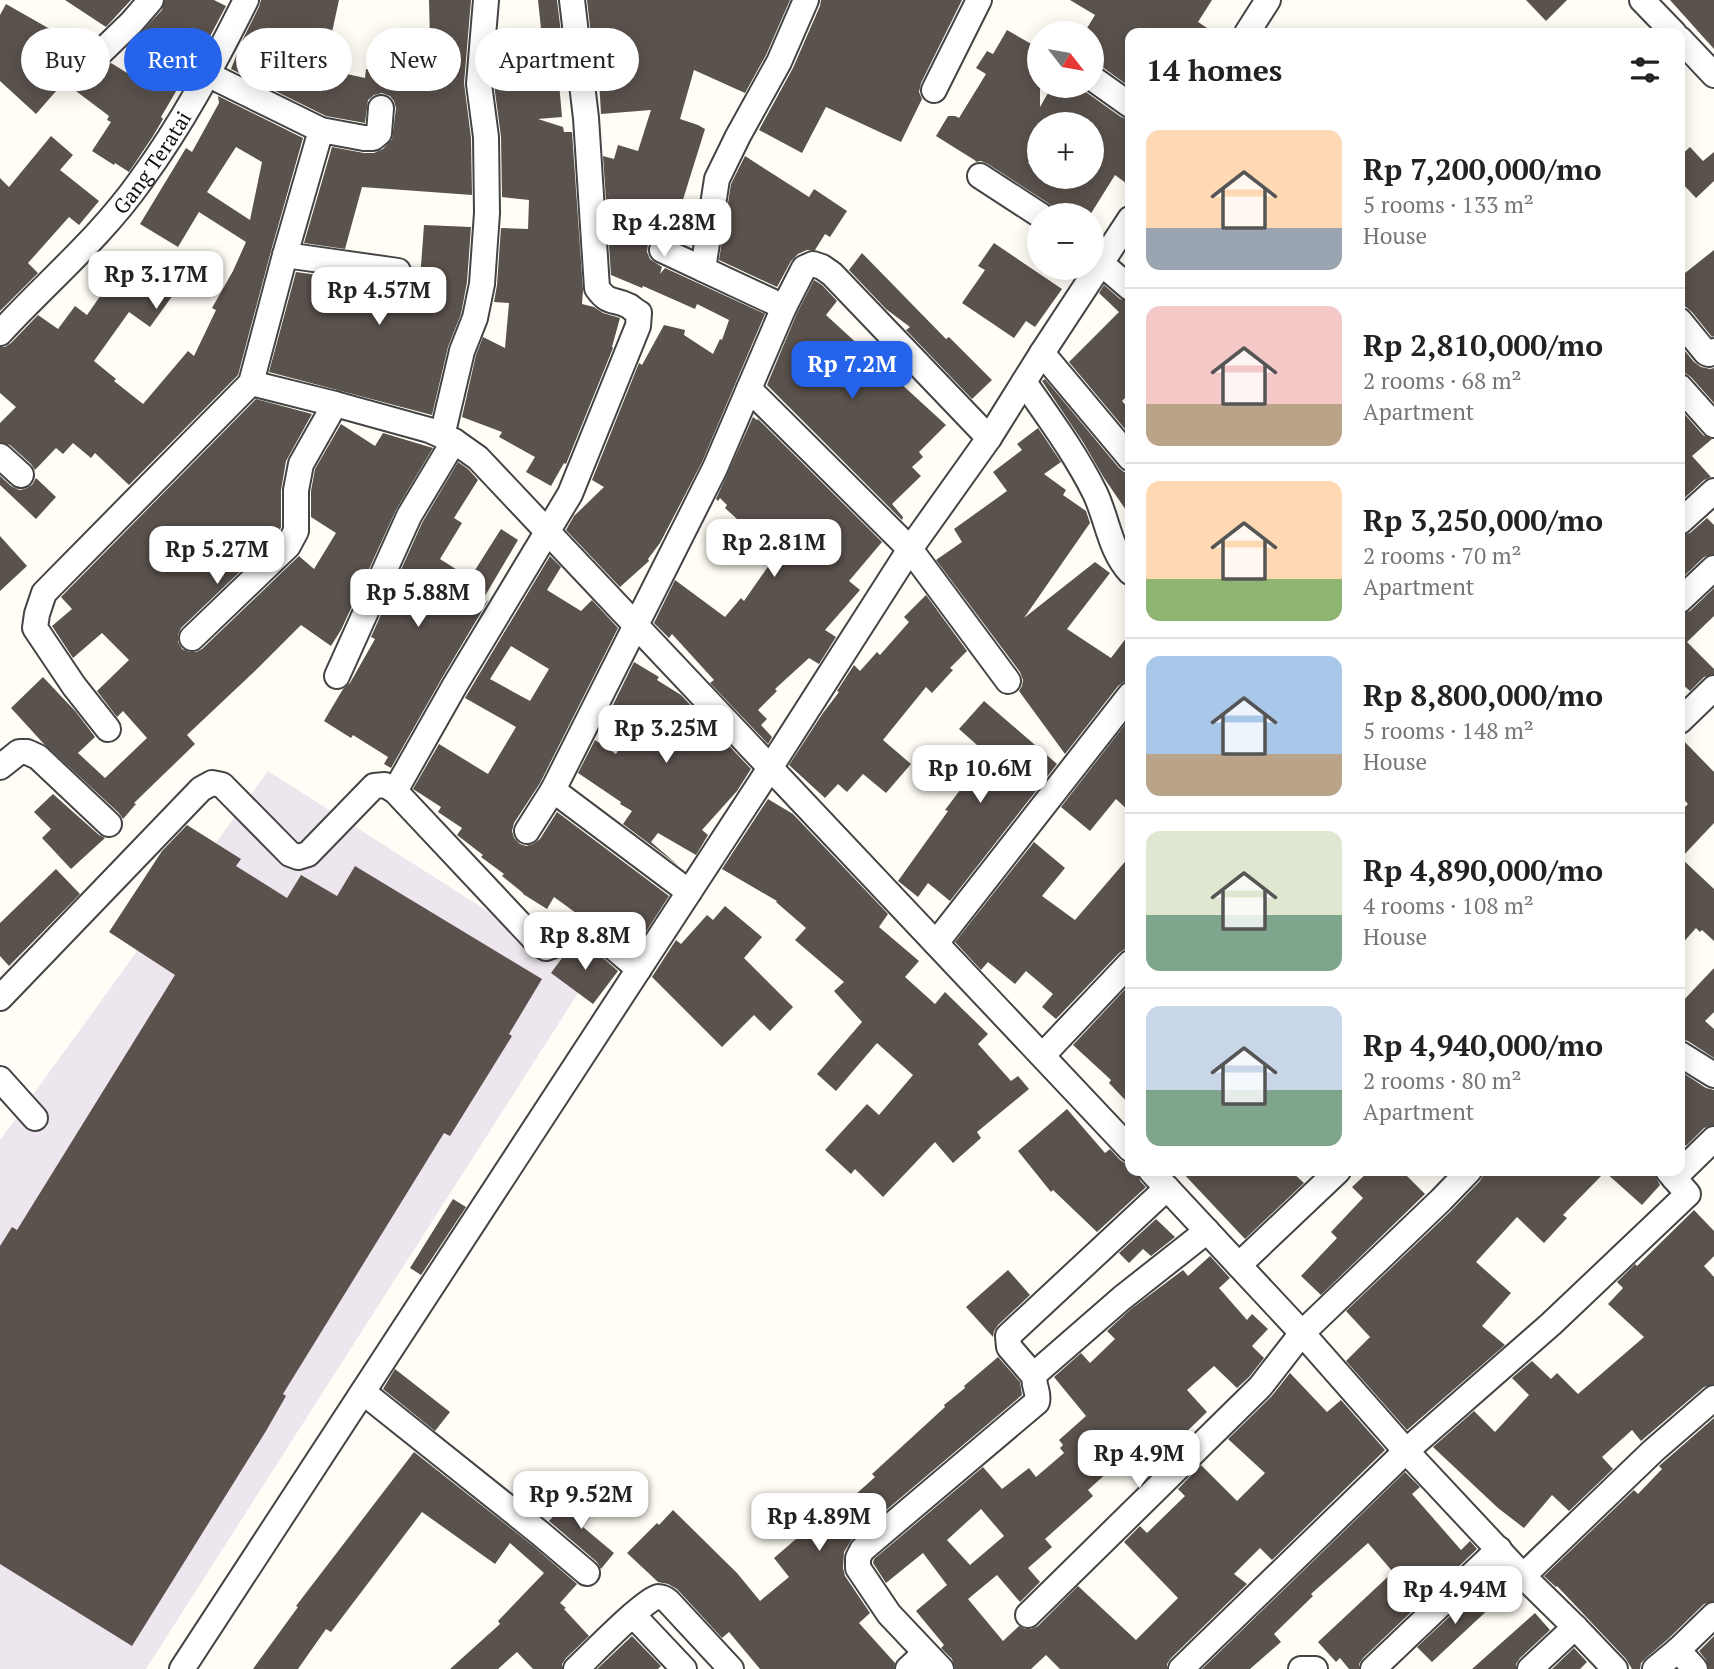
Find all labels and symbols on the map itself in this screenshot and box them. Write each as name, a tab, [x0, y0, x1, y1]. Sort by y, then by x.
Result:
north arrow	[1027, 21, 1104, 98]
street label: Gang Teratai	[106, 106, 197, 220]
pin: Rp 4.28M	[592, 200, 736, 259]
pin: Rp 3.17M	[84, 252, 228, 311]
pin: Rp 4.57M	[307, 268, 451, 327]
pin: Rp 7.2M	[787, 342, 917, 401]
pin: Rp 2.81M	[702, 520, 846, 579]
pin: Rp 5.27M	[145, 526, 289, 586]
pin: Rp 5.88M	[346, 570, 490, 629]
pin: Rp 3.25M	[594, 706, 738, 765]
pin: Rp 10.6M	[908, 746, 1052, 805]
pin: Rp 8.8M	[520, 912, 650, 972]
pin: Rp 4.9M	[1074, 1430, 1204, 1490]
pin: Rp 9.52M	[509, 1472, 653, 1531]
pin: Rp 4.89M	[747, 1494, 891, 1553]
pin: Rp 4.94M	[1383, 1566, 1527, 1626]

